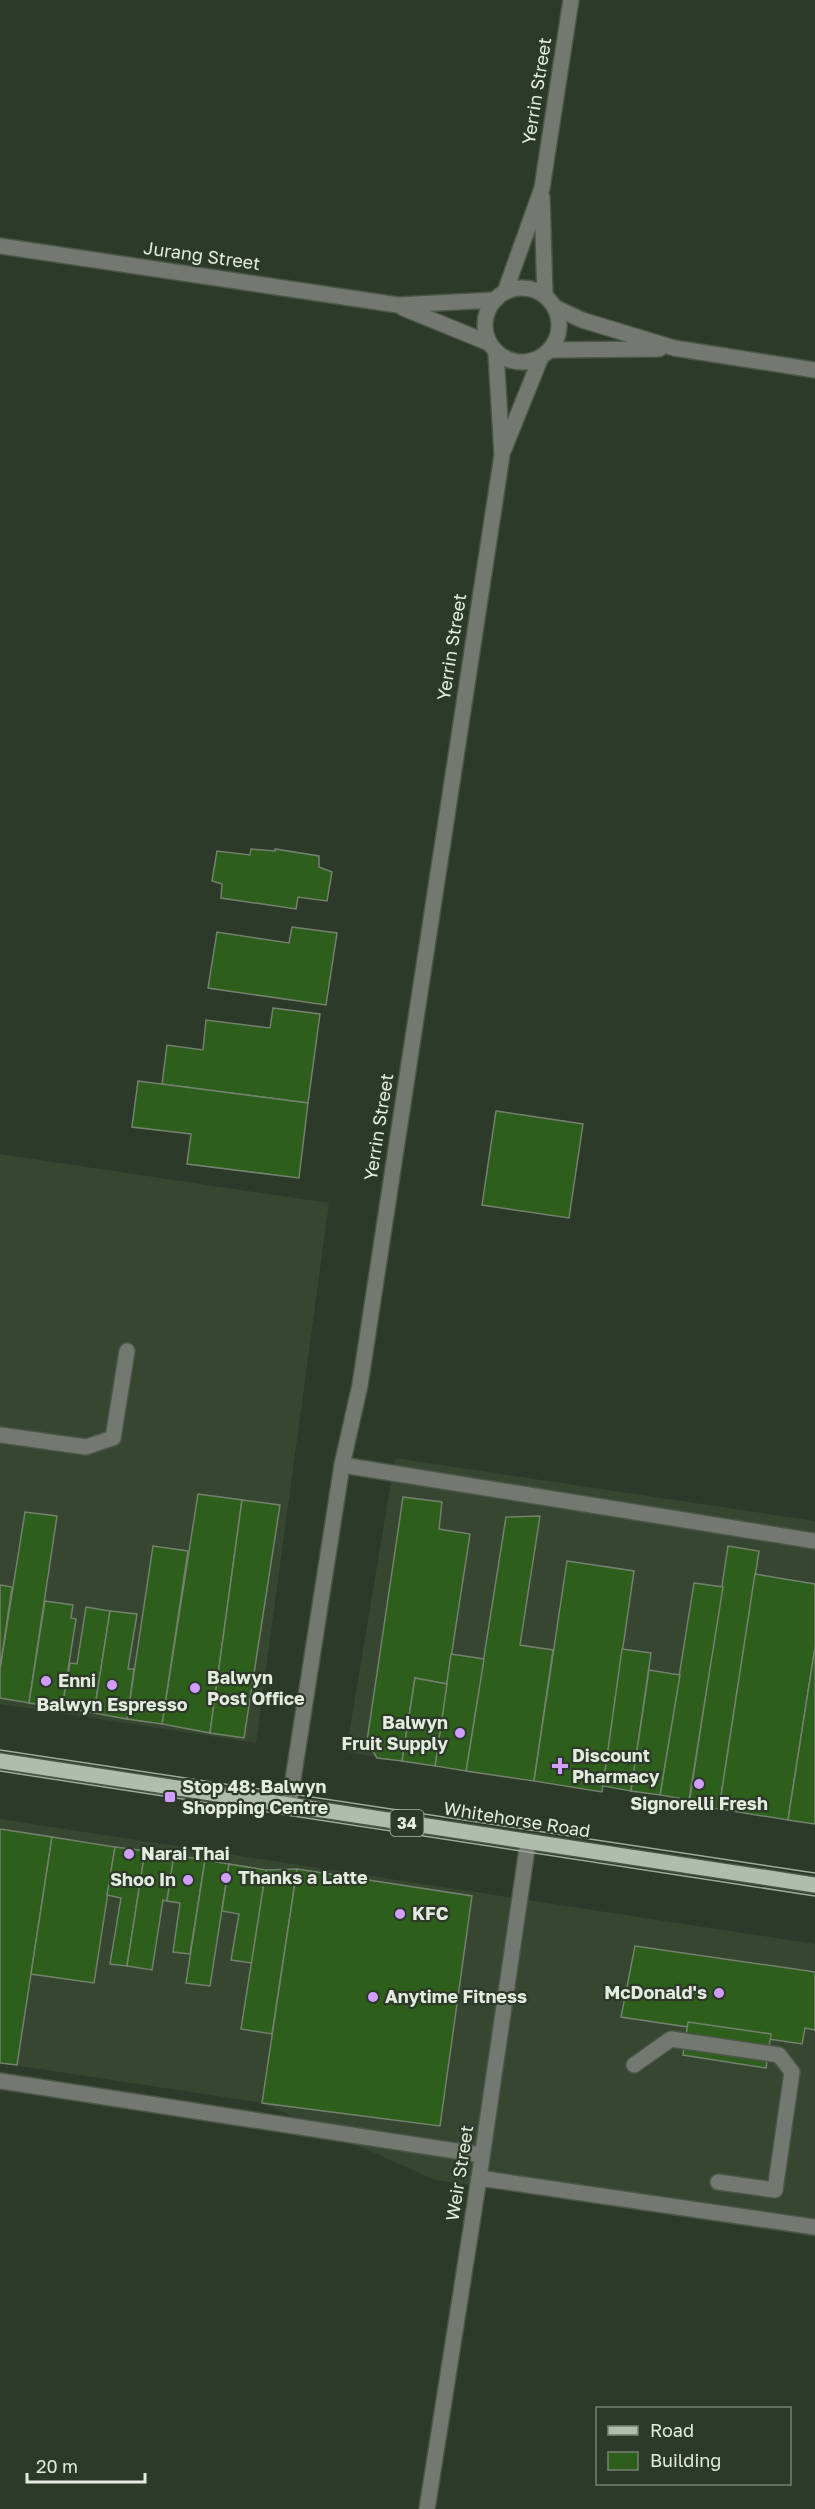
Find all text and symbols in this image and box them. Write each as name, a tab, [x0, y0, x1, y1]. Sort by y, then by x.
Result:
street label: Yerrin Street	[517, 36, 555, 146]
street label: Jurang Street	[142, 236, 262, 274]
street label: Yerrin Street	[432, 592, 470, 702]
street label: Yerrin Street	[359, 1072, 397, 1182]
place label: Balwyn Post Office	[207, 1666, 305, 1709]
place label: Enni	[58, 1669, 96, 1691]
marker: Enni	[39, 1674, 53, 1688]
marker: Balwyn Espresso	[105, 1678, 119, 1692]
marker: Balwyn Post Office	[188, 1681, 202, 1695]
place label: Balwyn Espresso	[36, 1693, 188, 1715]
place label: Balwyn Fruit Supply	[342, 1711, 448, 1754]
marker: Balwyn Fruit Supply	[453, 1726, 467, 1740]
place label: Discount Pharmacy	[572, 1744, 660, 1787]
marker: Discount Pharmacy	[553, 1759, 567, 1773]
place label: Stop 48: Balwyn Shopping Centre	[182, 1775, 329, 1818]
marker: Signorelli Fresh	[692, 1777, 706, 1791]
marker: Stop 48: Balwyn Shopping Centre	[163, 1790, 177, 1804]
place label: Signorelli Fresh	[630, 1792, 768, 1814]
street label: Whitehorse Road	[442, 1797, 592, 1841]
road number: 34	[390, 1810, 424, 1836]
place label: Narai Thai	[141, 1842, 230, 1864]
marker: Narai Thai	[122, 1847, 136, 1861]
place label: Thanks a Latte	[238, 1866, 368, 1888]
place label: Shoo In	[110, 1868, 176, 1890]
marker: Thanks a Latte	[219, 1871, 233, 1885]
marker: Shoo In	[181, 1873, 195, 1887]
place label: KFC	[412, 1902, 449, 1924]
marker: KFC	[393, 1907, 407, 1921]
place label: McDonald's	[604, 1981, 707, 2003]
place label: Anytime Fitness	[385, 1985, 527, 2007]
marker: McDonald's	[712, 1986, 726, 2000]
marker: Anytime Fitness	[366, 1990, 380, 2004]
street label: Weir Street	[441, 2123, 477, 2222]
legend	[596, 2407, 791, 2485]
text: Road	[650, 2419, 694, 2441]
scale bar	[27, 2446, 146, 2484]
text: Building	[650, 2449, 721, 2471]
text: 20 m	[36, 2455, 78, 2477]

